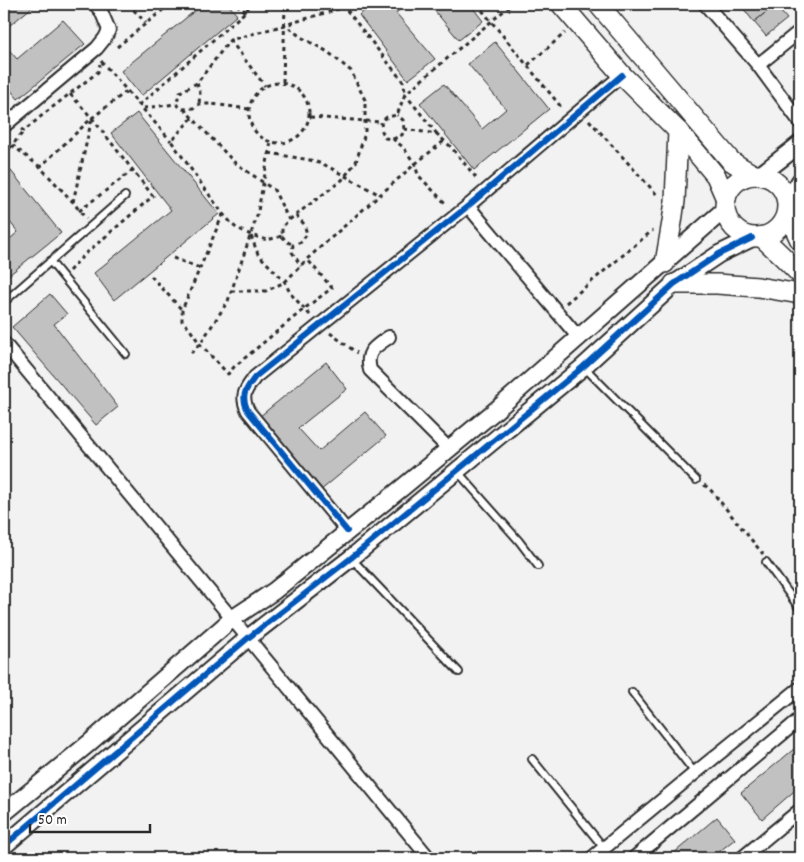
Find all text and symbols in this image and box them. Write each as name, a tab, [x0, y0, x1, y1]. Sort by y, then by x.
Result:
scale bar	[30, 802, 150, 834]
text: 50 m	[38, 810, 67, 832]

